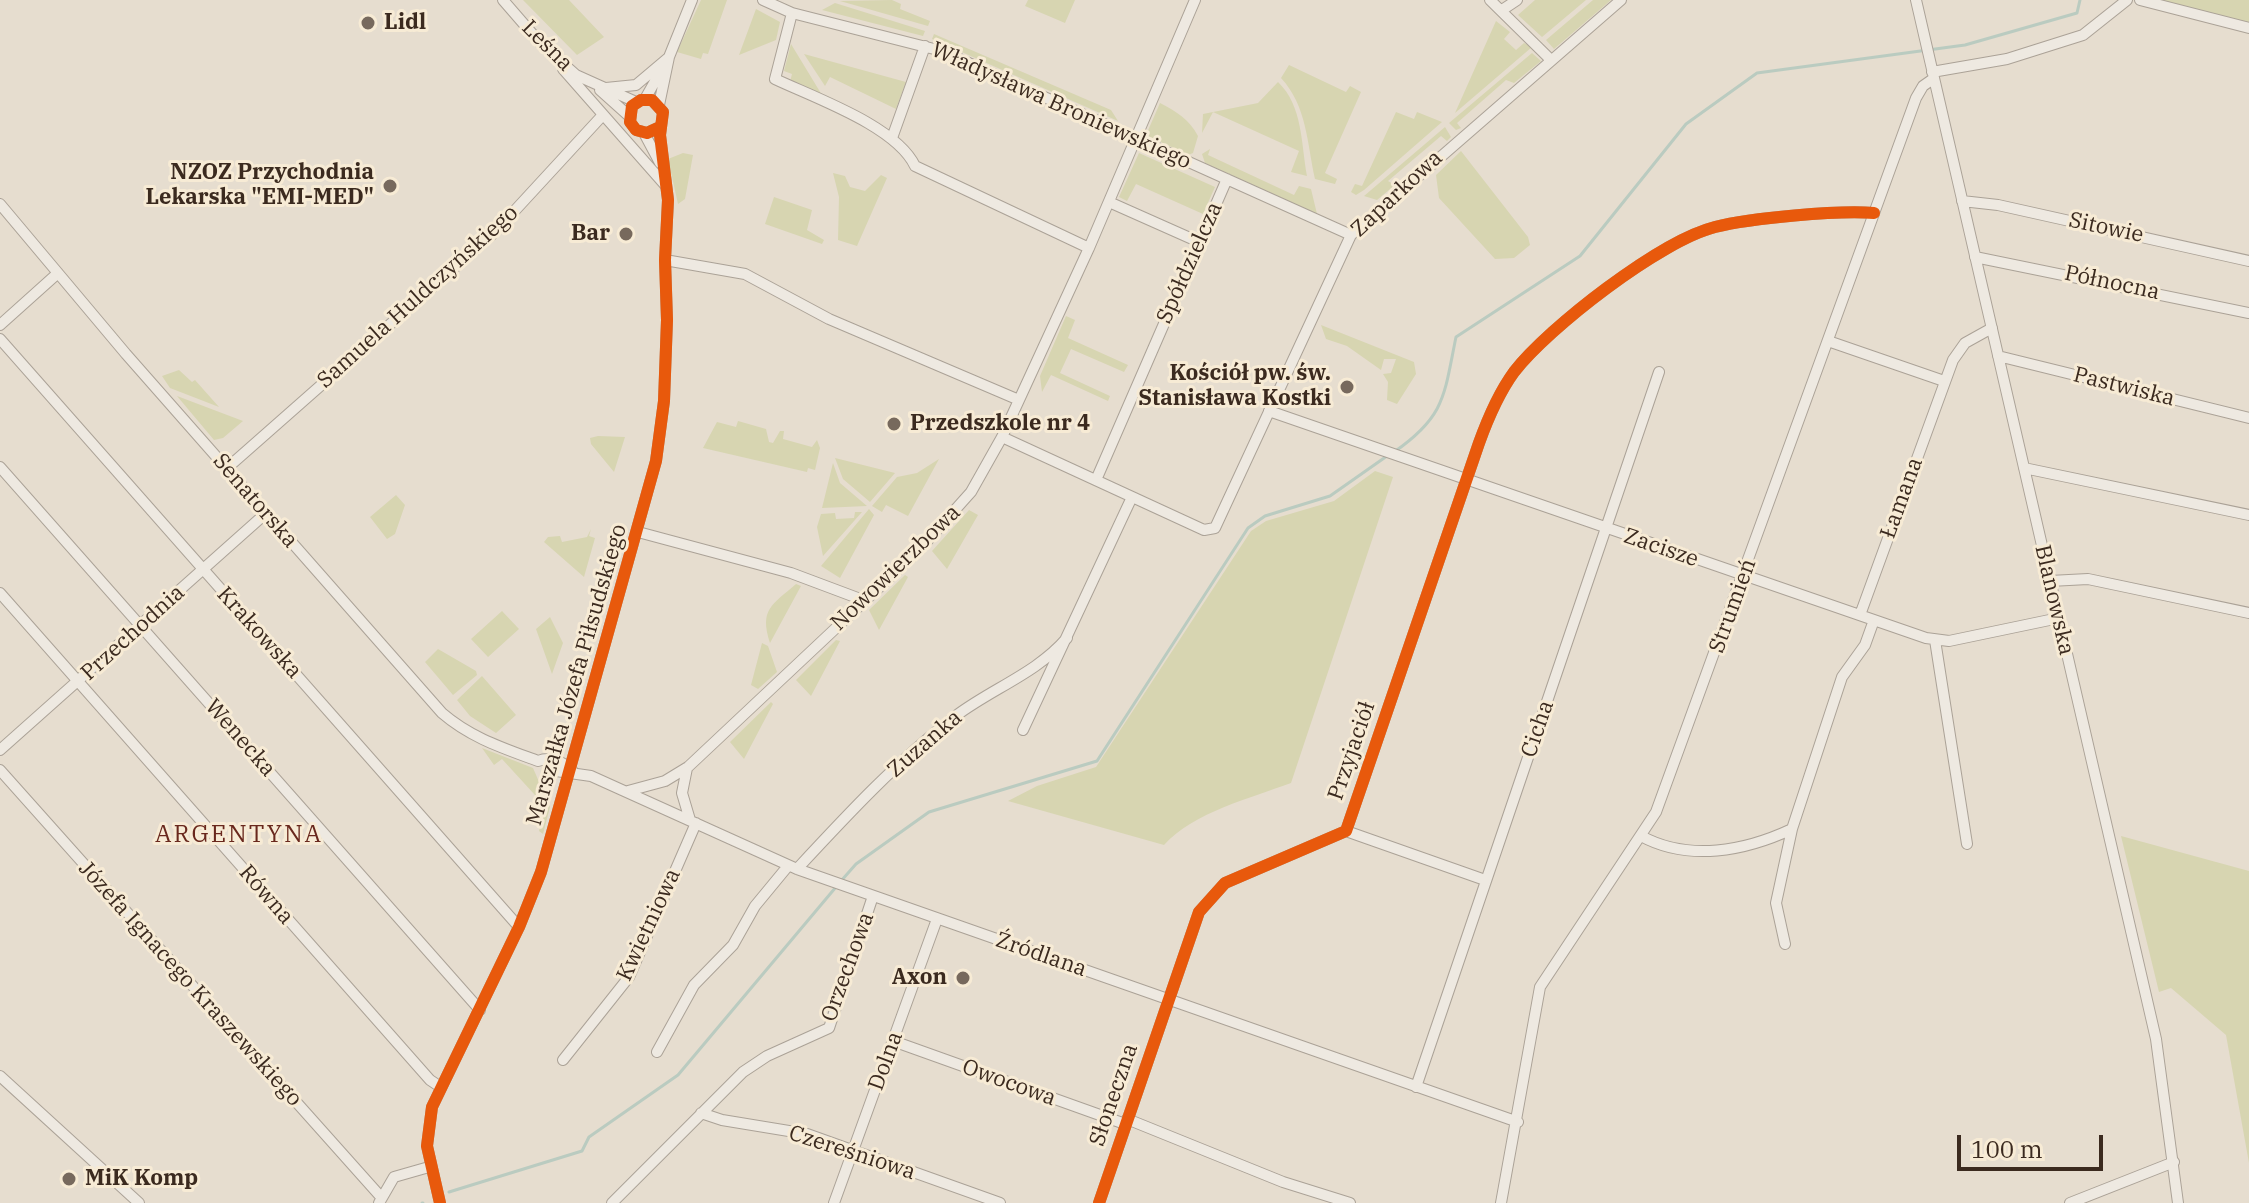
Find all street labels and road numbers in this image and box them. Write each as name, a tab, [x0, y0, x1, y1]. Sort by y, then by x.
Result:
street label: Leśna	[516, 15, 578, 77]
street label: Władysława Broniewskiego	[927, 37, 1195, 175]
street label: Zaparkowa	[1346, 145, 1448, 243]
street label: Spółdzielcza	[1151, 198, 1229, 328]
street label: Samuela Huldczyńskiego	[312, 200, 524, 394]
street label: Sitowie	[2066, 207, 2146, 249]
street label: Północna	[2062, 260, 2162, 306]
street label: Pastwiska	[2071, 362, 2177, 412]
street label: Senatorska	[207, 449, 303, 553]
street label: Łamana	[1875, 454, 1929, 542]
street label: Nowowierzbowa	[826, 500, 966, 636]
street label: Marszałka Józefa Piłsudskiego	[521, 521, 633, 829]
street label: Zacisze	[1620, 523, 1702, 573]
street label: Blanowska	[2029, 542, 2079, 658]
street label: Strumień	[1704, 555, 1762, 657]
street label: Przechodnia	[76, 580, 190, 686]
street label: Krakowska	[211, 582, 307, 684]
street label: Wenecka	[199, 694, 281, 782]
street label: Cicha	[1516, 697, 1560, 761]
street label: Przyjaciół	[1323, 698, 1381, 804]
street label: Zuzanka	[883, 705, 967, 783]
street label: Józefa Ignacego Kraszewskiego	[73, 856, 307, 1112]
street label: Równa	[233, 860, 299, 930]
street label: Kwietniowa	[611, 865, 687, 985]
street label: Orzechowa	[816, 909, 880, 1025]
street label: Źródlana	[992, 927, 1090, 983]
street label: Dolna	[863, 1028, 909, 1094]
street label: Słoneczna	[1084, 1040, 1144, 1150]
street label: Owocowa	[959, 1054, 1059, 1112]
street label: Czereśniowa	[785, 1120, 919, 1186]

